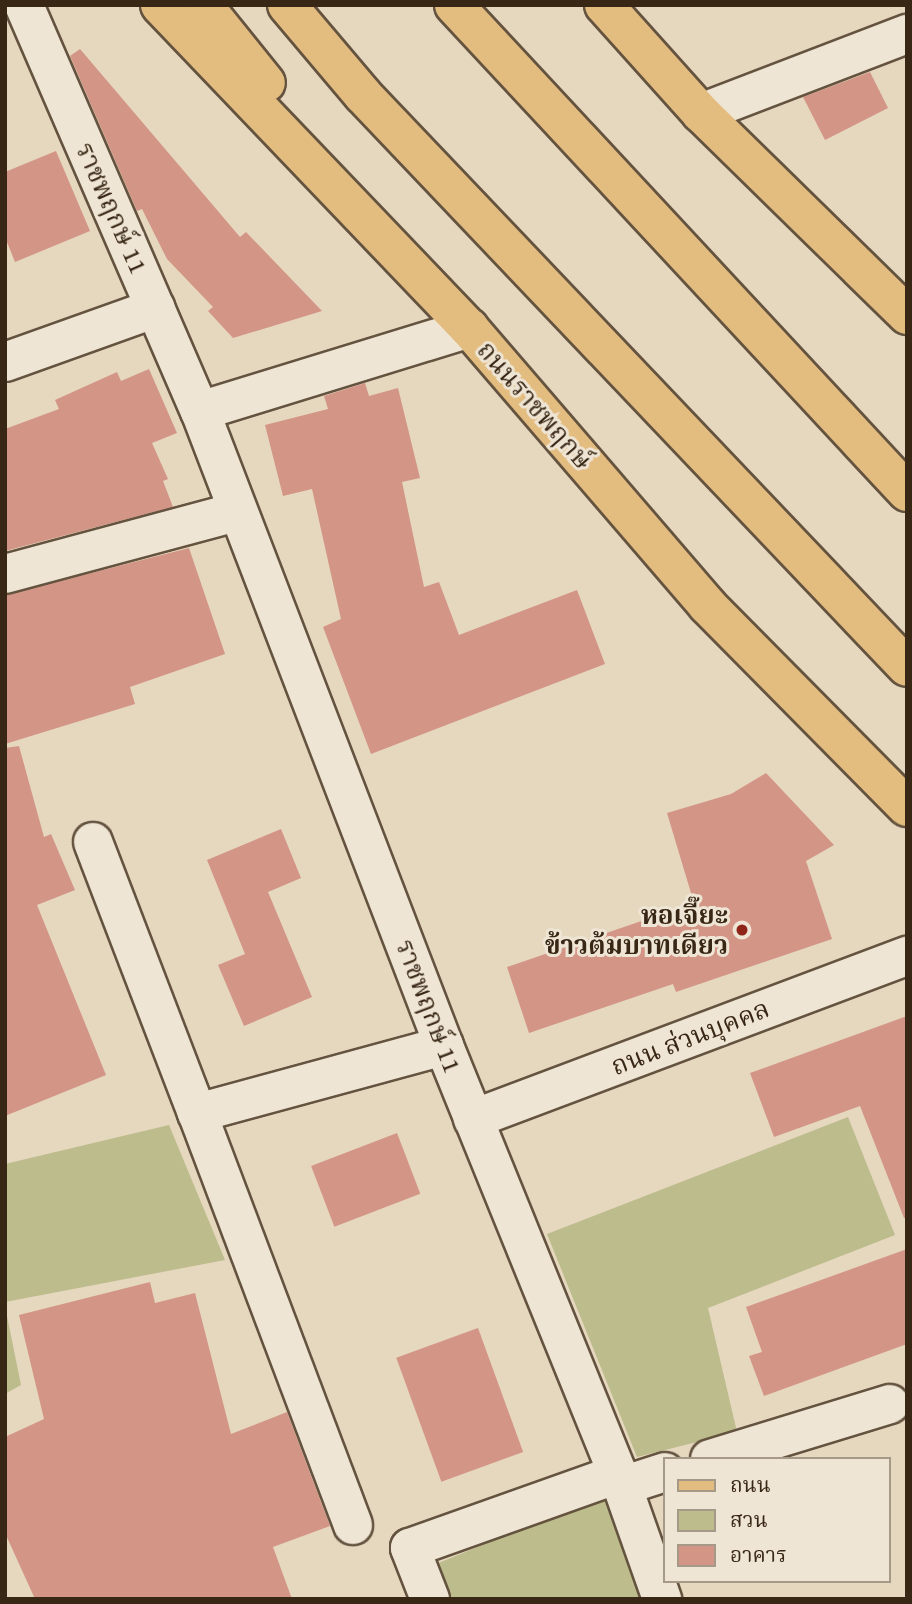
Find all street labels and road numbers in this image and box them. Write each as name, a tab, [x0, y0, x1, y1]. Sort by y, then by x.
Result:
street label: ราชพฤกษ์ 11	[69, 138, 155, 278]
street label: ถนนราชพฤกษ์	[471, 335, 599, 475]
street label: ราชพฤกษ์ 11	[389, 935, 469, 1077]
street label: ถนน ส่วนบุคคล	[606, 992, 774, 1082]

